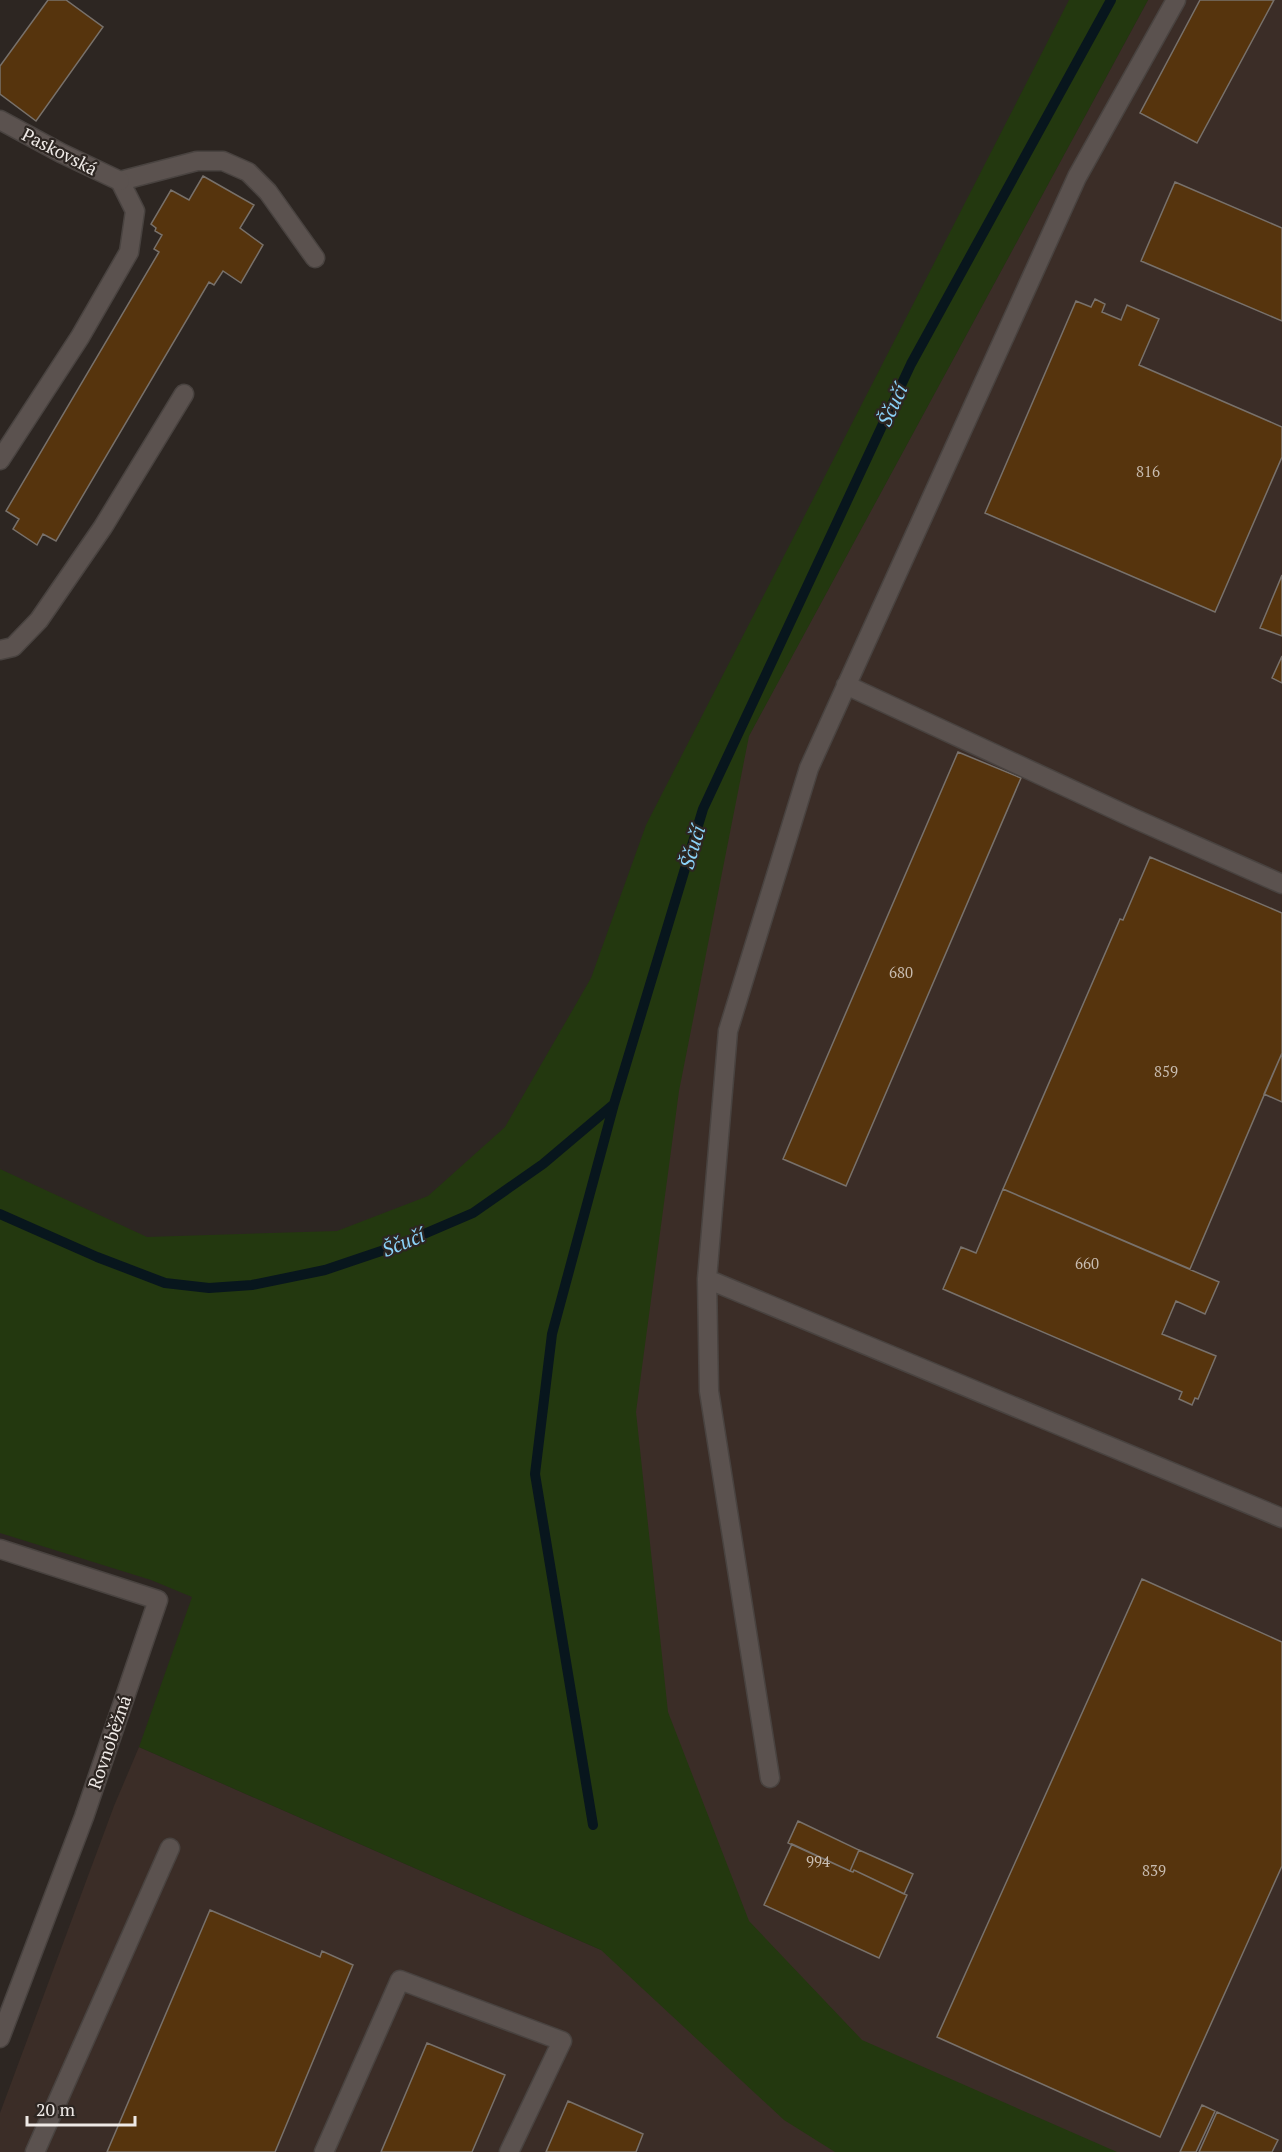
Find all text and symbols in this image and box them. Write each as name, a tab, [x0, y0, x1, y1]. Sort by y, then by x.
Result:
street label: Paskovská	[18, 122, 102, 180]
water label: Ščučí	[870, 377, 915, 431]
house number: 816	[1136, 461, 1160, 481]
water label: Ščučí	[673, 820, 712, 872]
house number: 680	[889, 962, 913, 982]
house number: 859	[1154, 1061, 1178, 1081]
water label: Ščučí	[378, 1220, 431, 1263]
house number: 660	[1075, 1253, 1099, 1273]
street label: Rovnoběžná	[82, 1692, 136, 1792]
house number: 994	[806, 1851, 830, 1871]
house number: 839	[1142, 1860, 1166, 1880]
scale bar	[27, 2089, 135, 2127]
text: 20 m	[36, 2097, 76, 2121]

